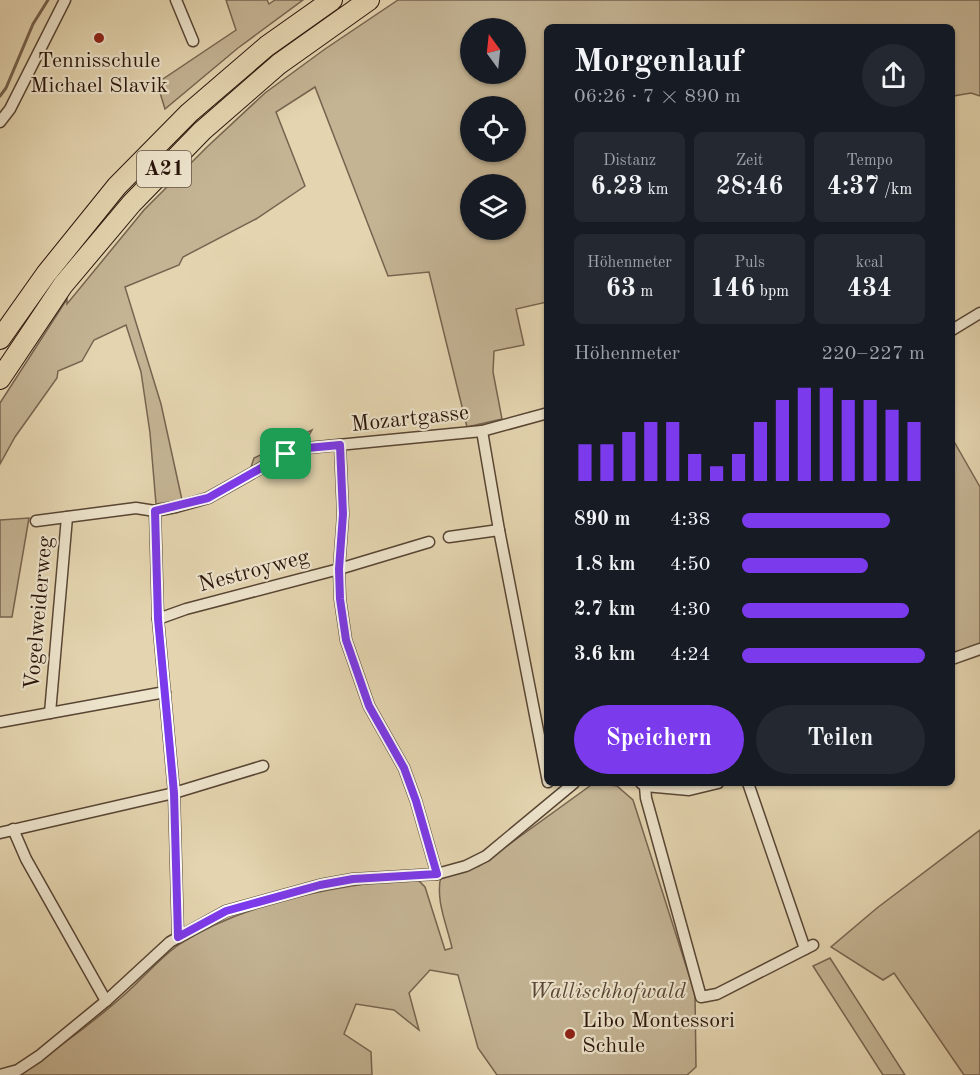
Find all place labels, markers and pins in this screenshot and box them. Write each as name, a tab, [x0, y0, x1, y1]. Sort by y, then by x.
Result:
marker: Tennisschule Michael Slavik	[92, 31, 106, 45]
place label: Tennisschule Michael Slavik	[30, 50, 168, 97]
pin	[260, 428, 311, 479]
place label: Libo Montessori Schule	[582, 1010, 735, 1057]
marker: Libo Montessori Schule	[563, 1027, 577, 1041]

